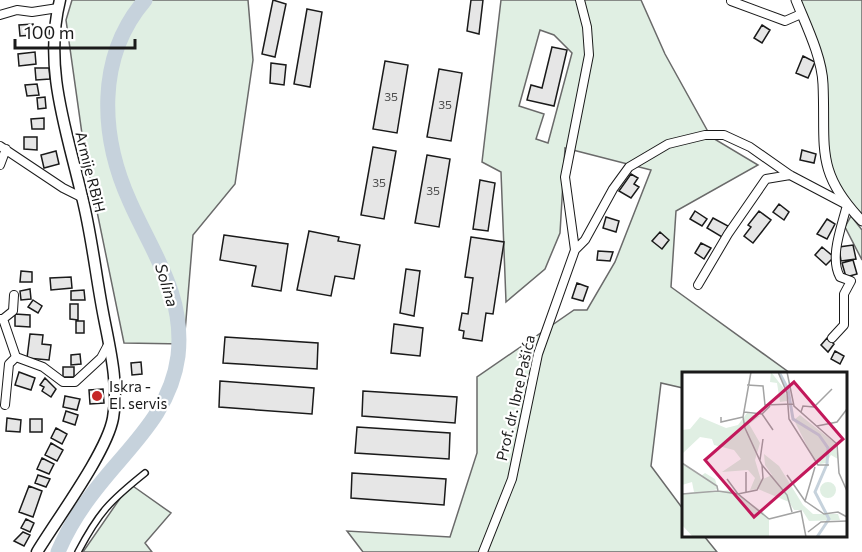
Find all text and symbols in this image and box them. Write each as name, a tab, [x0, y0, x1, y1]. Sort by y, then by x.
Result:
scale bar	[15, 12, 135, 50]
text: 100 m	[24, 21, 74, 43]
house number: 35	[384, 89, 398, 103]
house number: 35	[438, 97, 452, 111]
street label: Armije RBiH	[72, 129, 110, 214]
house number: 35	[372, 175, 386, 189]
house number: 35	[426, 183, 440, 197]
water label: Solina	[152, 261, 183, 309]
street label: Prof. dr. Ibre Pašića	[492, 333, 538, 462]
inset map	[682, 372, 847, 537]
place label: Iskra - El. servis	[109, 377, 167, 412]
marker: Iskra - El. servis	[90, 389, 104, 403]

